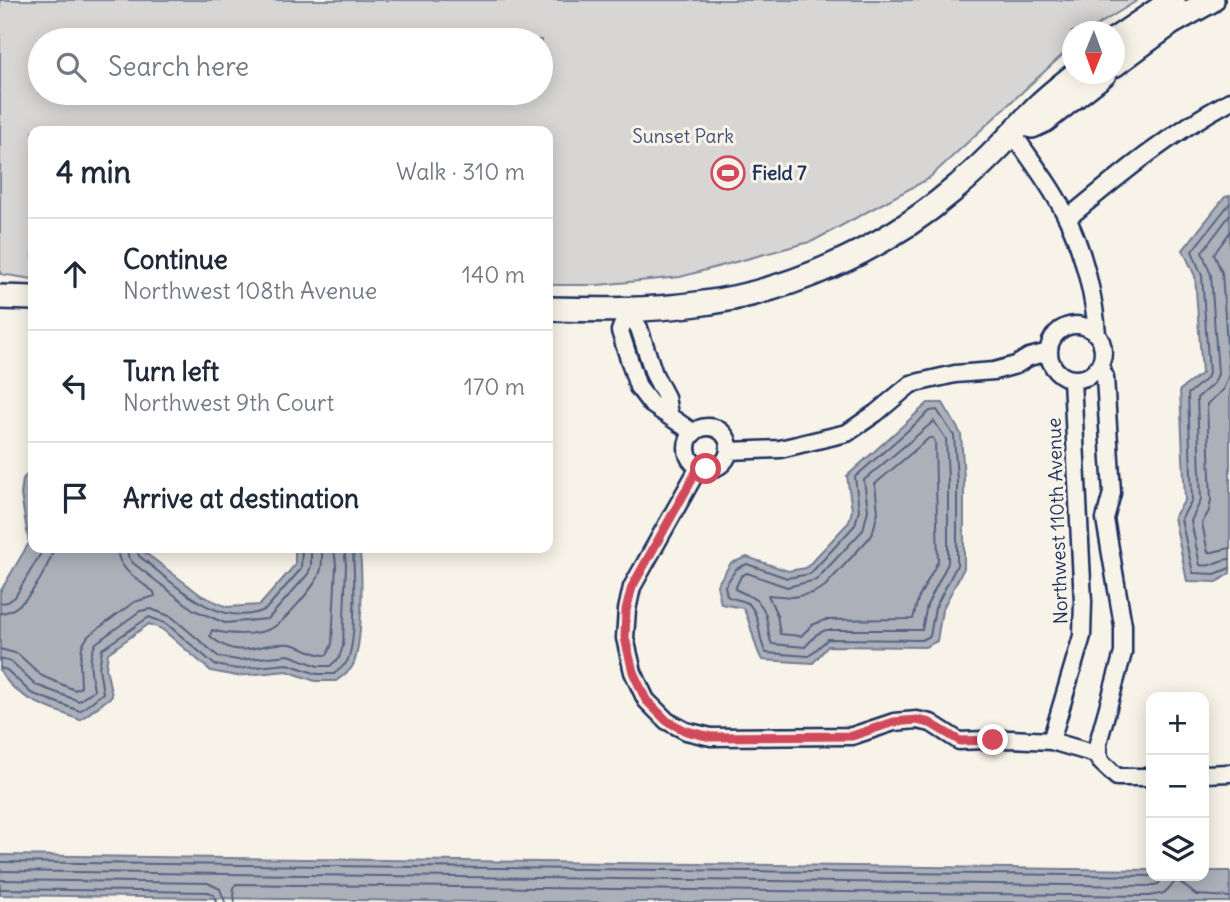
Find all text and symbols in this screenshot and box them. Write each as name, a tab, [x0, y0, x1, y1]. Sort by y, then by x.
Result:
north arrow	[1062, 21, 1125, 84]
search box	[28, 28, 553, 105]
icon: search	[52, 48, 90, 86]
text: Search here	[108, 50, 249, 83]
park label: Sunset Park	[632, 124, 734, 148]
text: 4 min	[56, 153, 131, 191]
sports icon: Field 7	[709, 154, 747, 192]
text: Walk · 310 m	[396, 157, 525, 186]
place label: Field 7	[752, 161, 807, 185]
text: Continue	[123, 243, 228, 276]
icon: ahead	[56, 255, 94, 293]
text: 140 m	[462, 260, 525, 289]
text: Northwest 108th Avenue	[123, 276, 377, 305]
text: Turn left	[123, 355, 219, 388]
icon: left	[56, 367, 94, 405]
text: 170 m	[464, 372, 525, 401]
text: Northwest 9th Court	[123, 388, 334, 417]
street label: Northwest 110th Avenue	[1041, 417, 1073, 625]
route start	[690, 453, 721, 484]
icon: arrive	[56, 479, 94, 517]
text: Arrive at destination	[123, 482, 359, 515]
map controls	[1146, 692, 1209, 881]
button: +	[1146, 692, 1209, 755]
route end	[977, 724, 1008, 755]
button: −	[1146, 755, 1209, 818]
button: layers	[1146, 818, 1209, 881]

